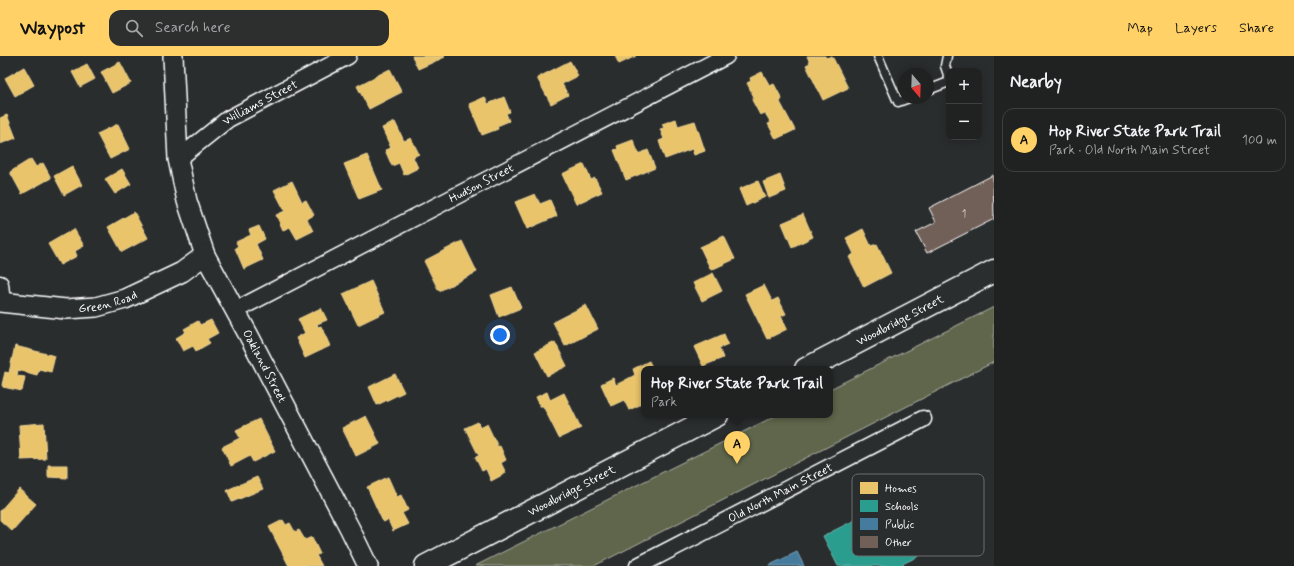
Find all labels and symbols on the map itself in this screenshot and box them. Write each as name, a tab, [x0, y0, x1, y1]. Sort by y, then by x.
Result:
north arrow	[898, 68, 934, 104]
street label: Williams Street	[219, 77, 301, 129]
street label: Hudson Street	[446, 160, 517, 207]
house number: 1	[962, 208, 966, 221]
street label: Green Road	[78, 287, 140, 317]
street label: Woodbridge Street	[854, 292, 947, 350]
your location	[490, 325, 510, 345]
street label: Oakland Street	[238, 327, 290, 406]
pin: A	[724, 431, 750, 464]
street label: Old North Main Street	[725, 460, 836, 527]
street label: Woodbridge Street	[526, 462, 618, 521]
legend	[852, 474, 984, 556]
text: Homes	[885, 482, 917, 496]
text: Schools	[885, 500, 919, 514]
text: Public	[885, 518, 915, 532]
text: Other	[885, 536, 912, 550]

